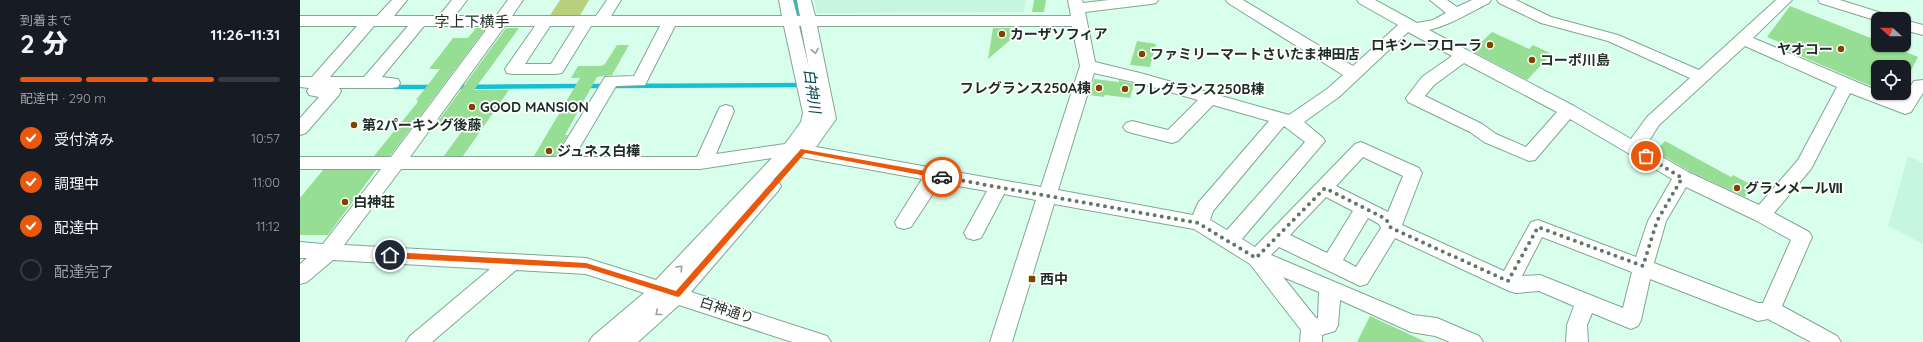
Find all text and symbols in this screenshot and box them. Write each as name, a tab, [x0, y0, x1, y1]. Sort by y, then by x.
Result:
text: 到着まで	[20, 12, 72, 28]
district label: 字上下横手	[434, 12, 510, 31]
north arrow	[1871, 12, 1911, 52]
map controls	[1871, 12, 1911, 100]
text: 11:26–11:31	[211, 25, 280, 44]
place label: カーザソフィア	[1010, 25, 1107, 43]
text: 2 分	[20, 27, 68, 60]
marker: カーザソフィア	[997, 29, 1007, 39]
place label: ロキシーフローラ	[1371, 36, 1482, 54]
marker: ロキシーフローラ	[1485, 40, 1495, 50]
place label: ヤオコー	[1777, 40, 1833, 58]
marker: ヤオコー	[1836, 44, 1846, 54]
place label: ファミリーマートさいたま神田店	[1150, 45, 1360, 63]
one-way arrow	[810, 48, 819, 55]
marker: ファミリーマートさいたま神田店	[1137, 49, 1147, 59]
place label: コーポ川島	[1540, 51, 1610, 69]
marker: コーポ川島	[1527, 55, 1537, 65]
button: locate	[1871, 60, 1911, 100]
water label: 白神川	[800, 67, 825, 117]
place label: フレグランス250A棟	[960, 79, 1091, 97]
place label: フレグランス250B棟	[1133, 80, 1265, 98]
marker: フレグランス250A棟	[1094, 83, 1104, 93]
marker: フレグランス250B棟	[1120, 84, 1130, 94]
text: 配達中 · 290 m	[20, 90, 106, 106]
place label: GOOD MANSION	[480, 98, 589, 116]
marker: GOOD MANSION	[467, 102, 477, 112]
place label: 第2パーキング後藤	[362, 116, 482, 134]
marker: 第2パーキング後藤	[349, 120, 359, 130]
icon: check	[20, 127, 42, 149]
text: 受付済み	[54, 130, 114, 149]
text: 10:57	[251, 130, 280, 146]
pin	[1629, 139, 1663, 173]
place label: ジュネス白樺	[557, 142, 640, 160]
icon: bag	[1635, 145, 1657, 167]
marker: ジュネス白樺	[544, 146, 554, 156]
courier	[922, 157, 962, 197]
icon: car	[931, 166, 953, 188]
icon: check	[20, 171, 42, 193]
text: 調理中	[54, 174, 99, 193]
text: 11:00	[252, 174, 280, 190]
place label: グランメールⅦ	[1745, 179, 1843, 197]
marker: グランメールⅦ	[1732, 183, 1742, 193]
place label: 白神荘	[353, 193, 395, 211]
marker: 白神荘	[340, 197, 350, 207]
icon: check	[20, 215, 42, 237]
text: 配達中	[54, 218, 99, 237]
text: 11:12	[256, 218, 280, 234]
pin	[373, 238, 407, 272]
icon: home	[379, 244, 401, 266]
text: 配達完了	[54, 262, 114, 281]
one-way arrow	[675, 266, 682, 273]
place label: 西中	[1040, 270, 1068, 288]
marker: 西中	[1027, 274, 1037, 284]
street label: 白神通り	[698, 293, 756, 327]
one-way arrow	[656, 308, 663, 315]

